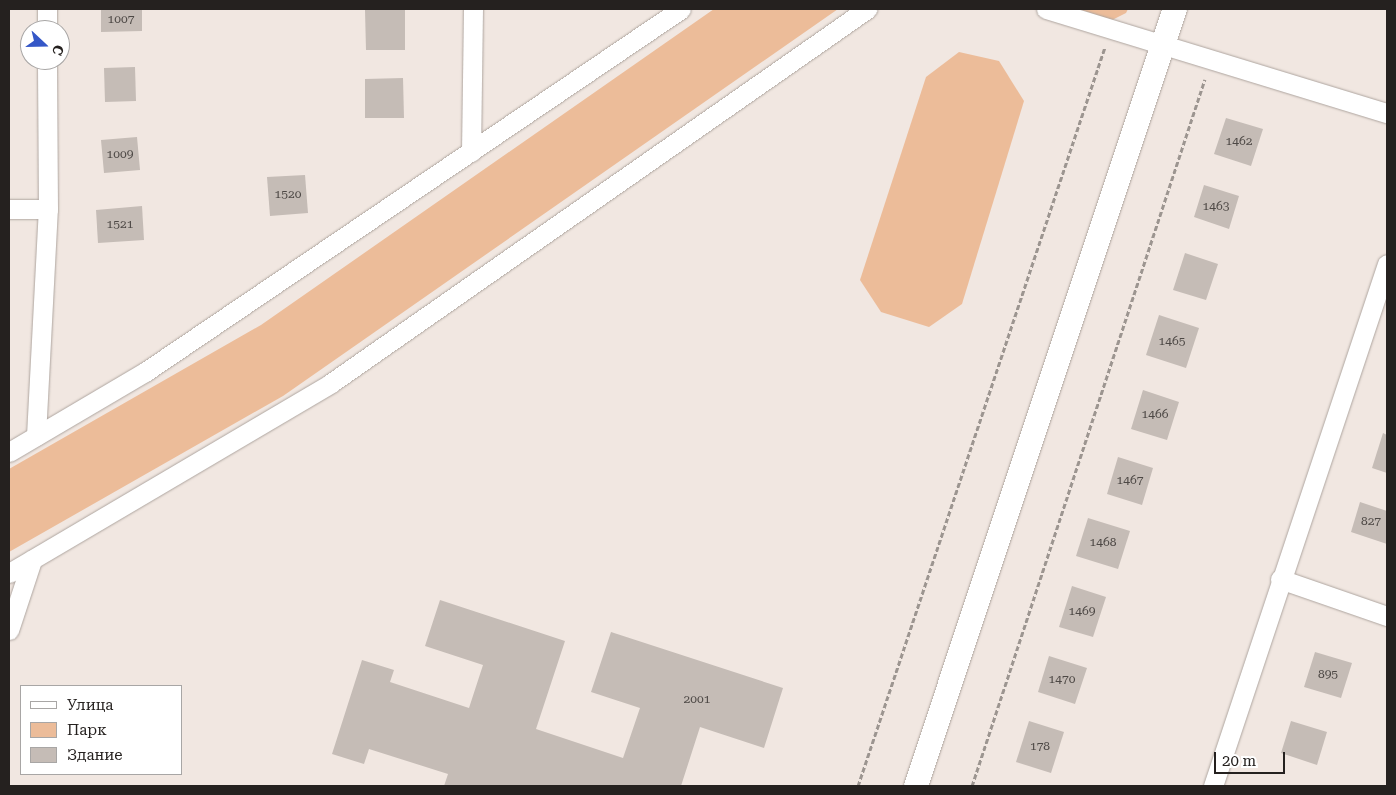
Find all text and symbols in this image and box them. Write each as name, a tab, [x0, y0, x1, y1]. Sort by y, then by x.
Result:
house number: 1007	[108, 13, 134, 27]
north arrow	[20, 20, 70, 70]
text: С	[49, 43, 67, 57]
house number: 1462	[1226, 135, 1252, 149]
house number: 1009	[107, 148, 133, 162]
house number: 1520	[275, 188, 301, 202]
house number: 1463	[1203, 200, 1229, 214]
house number: 1521	[107, 218, 133, 232]
house number: 1465	[1159, 335, 1185, 349]
house number: 1466	[1142, 408, 1168, 422]
house number: 1467	[1117, 474, 1143, 488]
house number: 827	[1361, 515, 1381, 529]
house number: 1468	[1090, 536, 1116, 550]
house number: 1469	[1069, 605, 1095, 619]
house number: 895	[1318, 668, 1338, 682]
house number: 1470	[1049, 673, 1075, 687]
legend	[20, 685, 182, 775]
house number: 2001	[684, 693, 710, 707]
text: Улица	[67, 696, 113, 714]
text: Парк	[67, 721, 107, 739]
house number: 178	[1030, 740, 1050, 754]
scale bar	[1216, 742, 1287, 774]
text: Здание	[67, 746, 123, 764]
text: 20 m	[1222, 752, 1256, 770]

